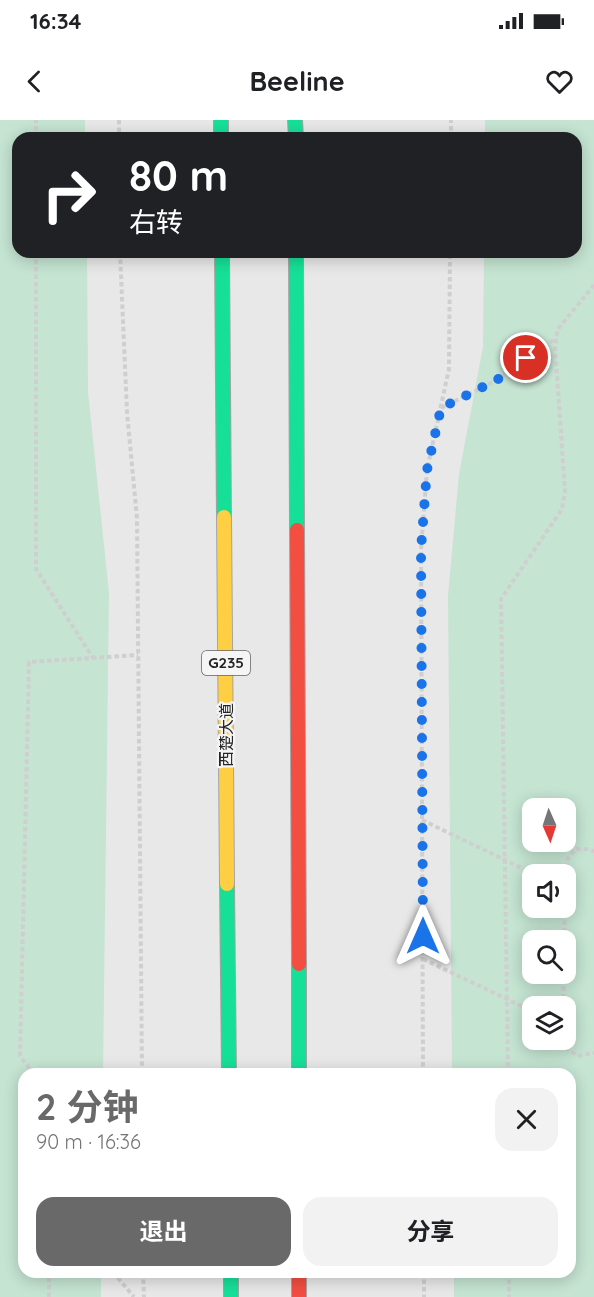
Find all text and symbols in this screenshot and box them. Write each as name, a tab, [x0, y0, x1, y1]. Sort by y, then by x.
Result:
text: 16:34	[30, 7, 81, 35]
text: Beeline	[249, 64, 345, 98]
icon: back	[18, 65, 51, 98]
icon: heart	[543, 65, 576, 98]
text: 80 m	[129, 149, 228, 202]
icon: right	[30, 156, 108, 234]
text: 右转	[129, 205, 183, 239]
pin	[500, 332, 551, 383]
icon: arrive	[509, 341, 542, 374]
road number: G235	[202, 651, 250, 675]
street label: 西楚大道	[216, 703, 236, 767]
north arrow	[522, 798, 576, 852]
map controls	[522, 798, 576, 1050]
button: sound	[522, 864, 576, 918]
position arrow	[391, 904, 455, 968]
button: search	[522, 930, 576, 984]
button: layers	[522, 996, 576, 1050]
text: 2 分钟	[36, 1084, 139, 1129]
button: close	[495, 1088, 558, 1151]
text: 90 m · 16:36	[36, 1129, 141, 1154]
button: 退出	[36, 1197, 291, 1266]
button: 分享	[303, 1197, 558, 1266]

